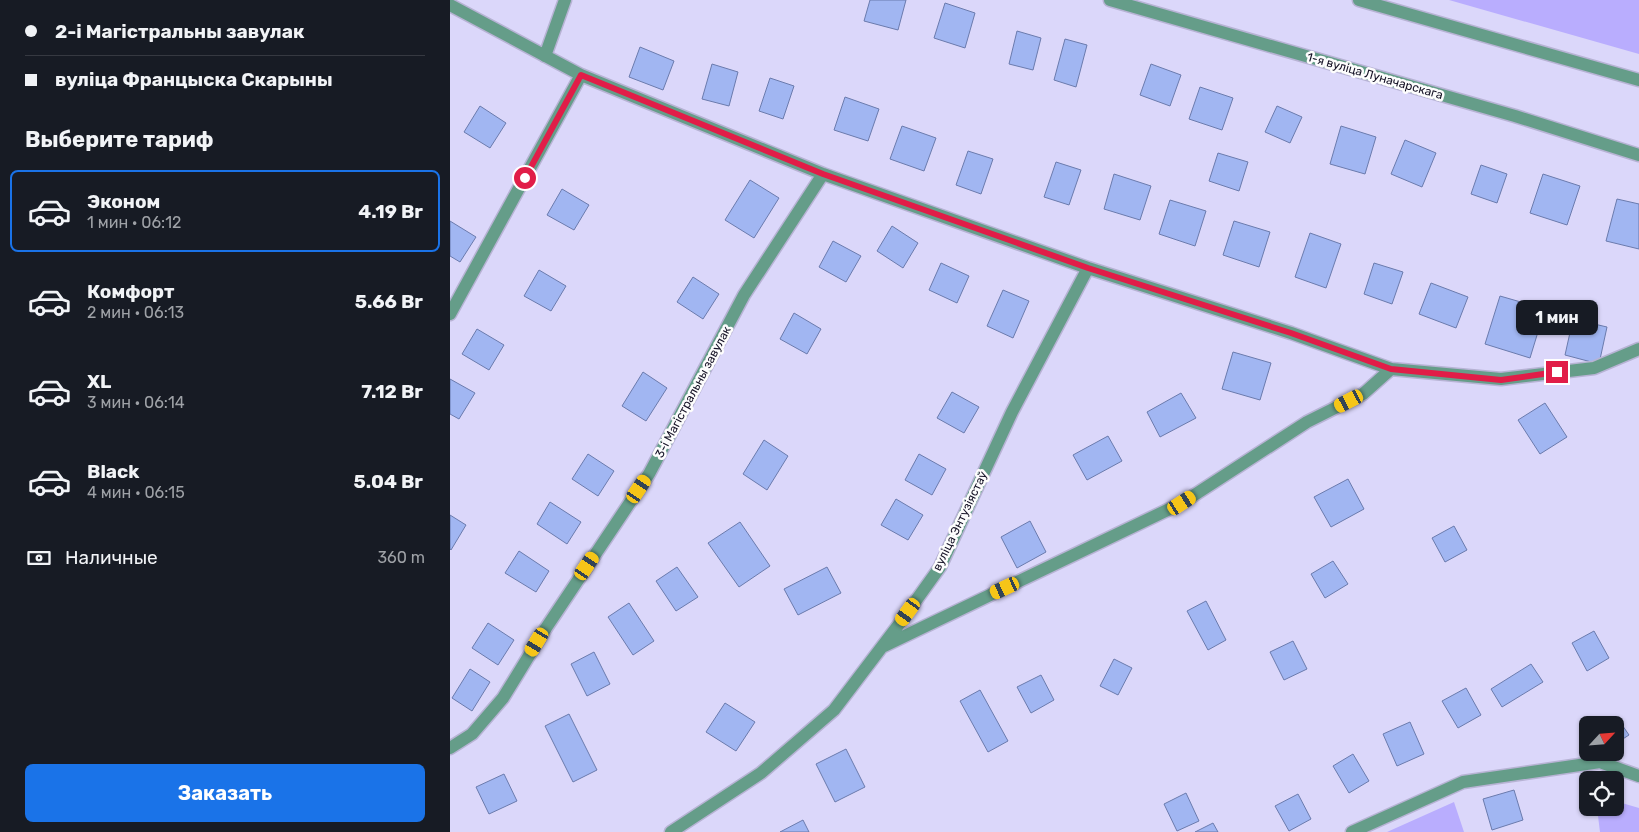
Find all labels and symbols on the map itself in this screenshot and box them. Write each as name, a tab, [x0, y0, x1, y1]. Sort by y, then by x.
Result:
street label: 1-я вуліца Луначарскага	[1305, 50, 1445, 102]
route start	[514, 167, 536, 189]
callout: 1 мин	[1516, 300, 1598, 334]
street label: 3-і Магістральны завулак	[652, 323, 734, 460]
route end	[1546, 361, 1568, 383]
car	[1332, 388, 1365, 414]
street label: вуліца Энтузіястаў	[930, 469, 990, 573]
car	[624, 472, 653, 506]
car	[1165, 489, 1198, 517]
car	[572, 549, 601, 583]
car	[988, 575, 1021, 601]
car	[893, 595, 922, 629]
car	[522, 625, 551, 659]
north arrow	[1579, 716, 1624, 761]

